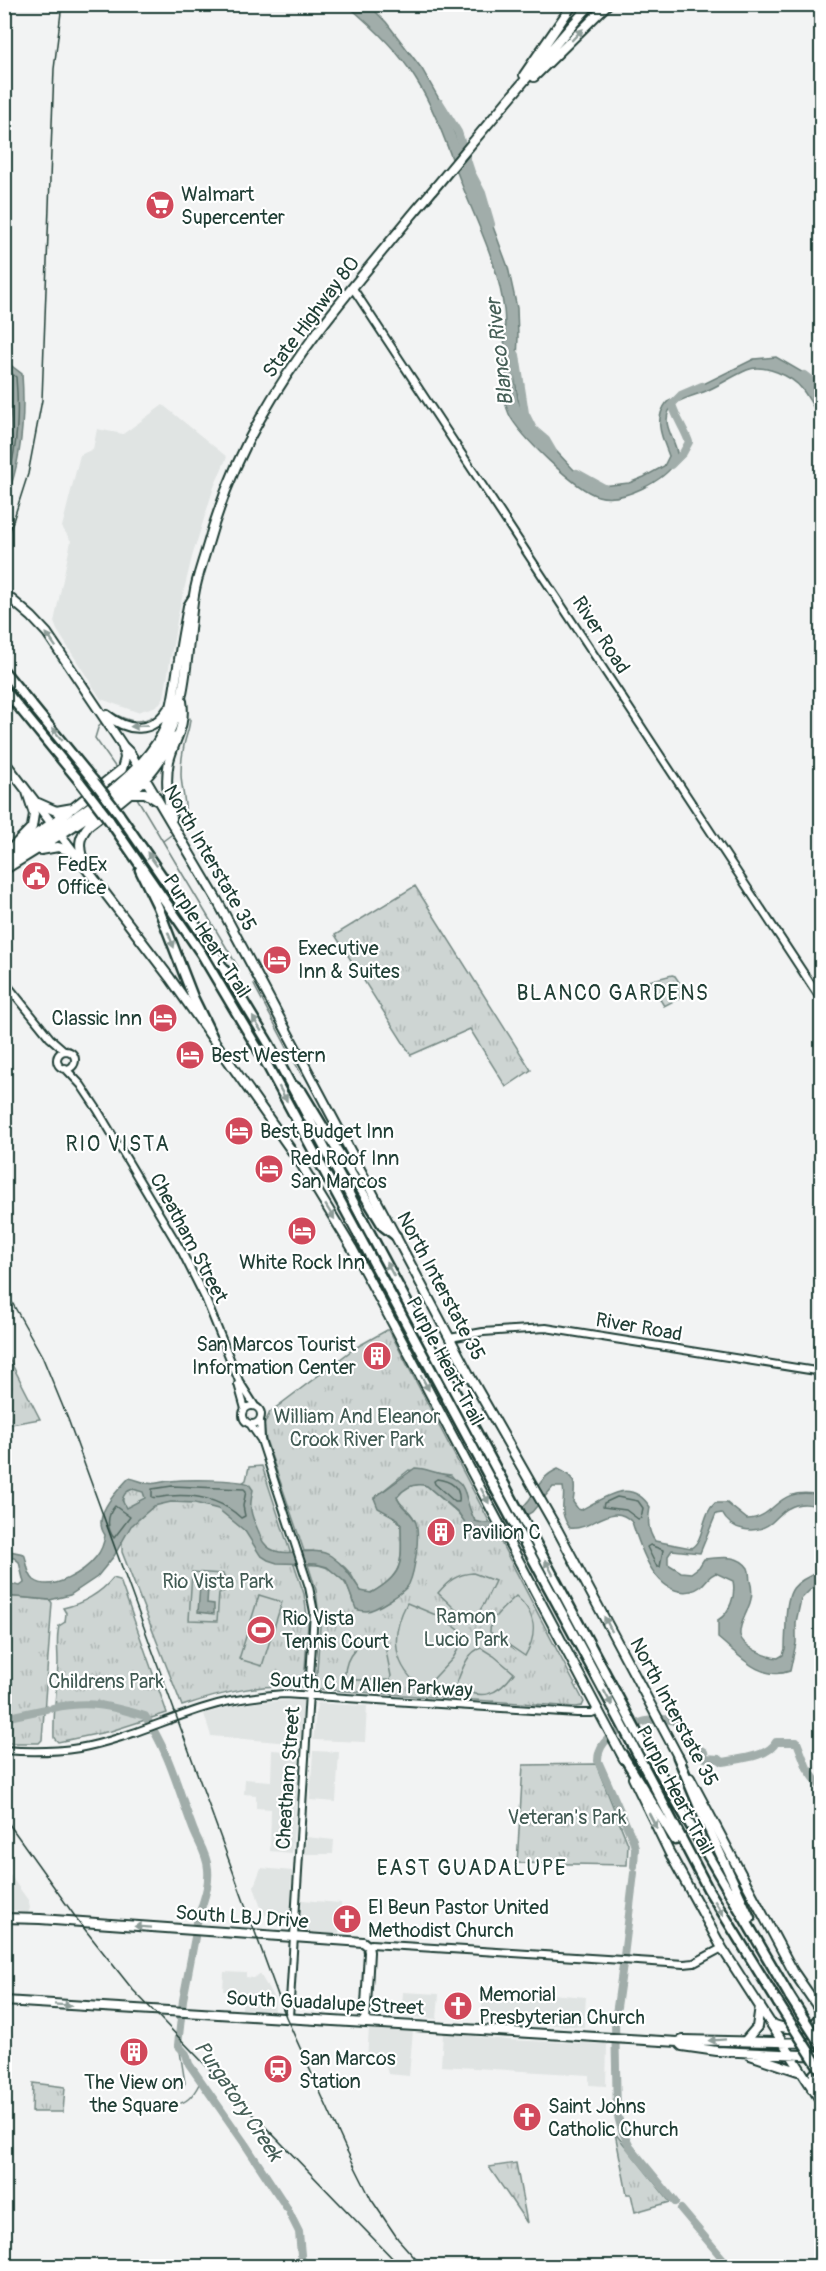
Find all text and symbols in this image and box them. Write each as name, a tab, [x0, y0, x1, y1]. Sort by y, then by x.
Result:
one-way arrow	[570, 29, 584, 43]
place label: Walmart Supercenter	[181, 182, 285, 230]
supermarket icon: Walmart Supercenter	[144, 189, 176, 221]
street label: State Highway 80	[257, 251, 365, 383]
water label: Blanco River	[480, 294, 520, 407]
street label: River Road	[567, 592, 635, 678]
one-way arrow	[45, 632, 57, 648]
one-way arrow	[129, 722, 148, 731]
one-way arrow	[50, 726, 63, 742]
street label: North Interstate 35	[158, 780, 262, 936]
place label: FedEx Office	[57, 852, 108, 900]
one-way arrow	[146, 852, 158, 868]
public building icon: FedEx Office	[20, 860, 52, 892]
street label: Purple Heart Trail	[158, 869, 256, 1003]
one-way arrow	[167, 931, 176, 949]
place label: Executive Inn & Suites	[298, 936, 400, 984]
hotel icon: Executive Inn & Suites	[261, 944, 293, 976]
district label: BLANCO GARDENS	[516, 980, 710, 1007]
hotel icon: Classic Inn	[147, 1002, 179, 1034]
place label: Classic Inn	[51, 1006, 142, 1031]
one-way arrow	[251, 1016, 262, 1032]
hotel icon: Best Western	[174, 1039, 206, 1071]
place label: Best Western	[211, 1043, 326, 1068]
one-way arrow	[278, 1086, 288, 1103]
hotel icon: Best Budget Inn	[223, 1115, 255, 1147]
place label: Best Budget Inn	[260, 1119, 394, 1144]
district label: RIO VISTA	[66, 1131, 170, 1158]
place label: Red Roof Inn San Marcos	[290, 1146, 399, 1194]
hotel icon: Red Roof Inn San Marcos	[253, 1153, 285, 1185]
street label: Cheatham Street	[144, 1169, 234, 1308]
one-way arrow	[325, 1204, 336, 1220]
street label: North Interstate 35	[391, 1207, 491, 1365]
hotel icon: White Rock Inn	[286, 1215, 318, 1247]
place label: White Rock Inn	[239, 1250, 365, 1275]
one-way arrow	[385, 1260, 395, 1277]
street label: Purple Heart Trail	[401, 1292, 489, 1430]
street label: River Road	[594, 1307, 684, 1347]
place label: San Marcos Tourist Information Center	[192, 1332, 357, 1380]
building icon: San Marcos Tourist Information Center	[361, 1340, 393, 1372]
one-way arrow	[420, 1374, 430, 1391]
park label: William And Eleanor Crook River Park	[274, 1404, 440, 1452]
one-way arrow	[480, 1488, 490, 1505]
building icon: Pavilion C	[425, 1516, 457, 1548]
place label: Pavilion C	[462, 1520, 541, 1545]
one-way arrow	[544, 1559, 554, 1576]
park label: Rio Vista Park	[162, 1569, 274, 1594]
park label: Ramon Lucio Park	[423, 1604, 509, 1652]
place label: Rio Vista Tennis Court	[282, 1606, 390, 1654]
sports icon: Rio Vista Tennis Court	[245, 1614, 277, 1646]
one-way arrow	[603, 1615, 613, 1632]
street label: North Interstate 35	[624, 1633, 724, 1791]
street label: South C M Allen Parkway	[269, 1667, 474, 1703]
park label: Childrens Park	[48, 1669, 164, 1694]
one-way arrow	[603, 1690, 613, 1707]
street label: Cheatham Street	[271, 1705, 306, 1850]
street label: Purple Heart Trail	[631, 1721, 719, 1859]
park label: Veteran's Park	[507, 1805, 627, 1830]
one-way arrow	[648, 1813, 658, 1830]
district label: EAST GUADALUPE	[377, 1855, 567, 1882]
place label: El Beun Pastor United Methodist Church	[368, 1895, 549, 1943]
street label: South LBJ Drive	[175, 1900, 310, 1934]
one-way arrow	[714, 1900, 725, 1916]
church icon: El Beun Pastor United Methodist Church	[331, 1903, 363, 1935]
one-way arrow	[134, 1922, 153, 1932]
place label: Memorial Presbyterian Church	[479, 1982, 645, 2030]
street label: South Guadalupe Street	[225, 1985, 426, 2021]
church icon: Memorial Presbyterian Church	[442, 1990, 474, 2022]
one-way arrow	[53, 2000, 72, 2010]
one-way arrow	[708, 2035, 727, 2045]
building icon: The View on the Square	[118, 2036, 150, 2068]
water label: Purgatory Creek	[188, 2036, 289, 2168]
place label: San Marcos Station	[299, 2046, 396, 2094]
station icon: San Marcos Station	[262, 2053, 294, 2085]
place label: The View on the Square	[84, 2070, 184, 2118]
place label: Saint Johns Catholic Church	[548, 2094, 679, 2142]
church icon: Saint Johns Catholic Church	[511, 2101, 543, 2133]

